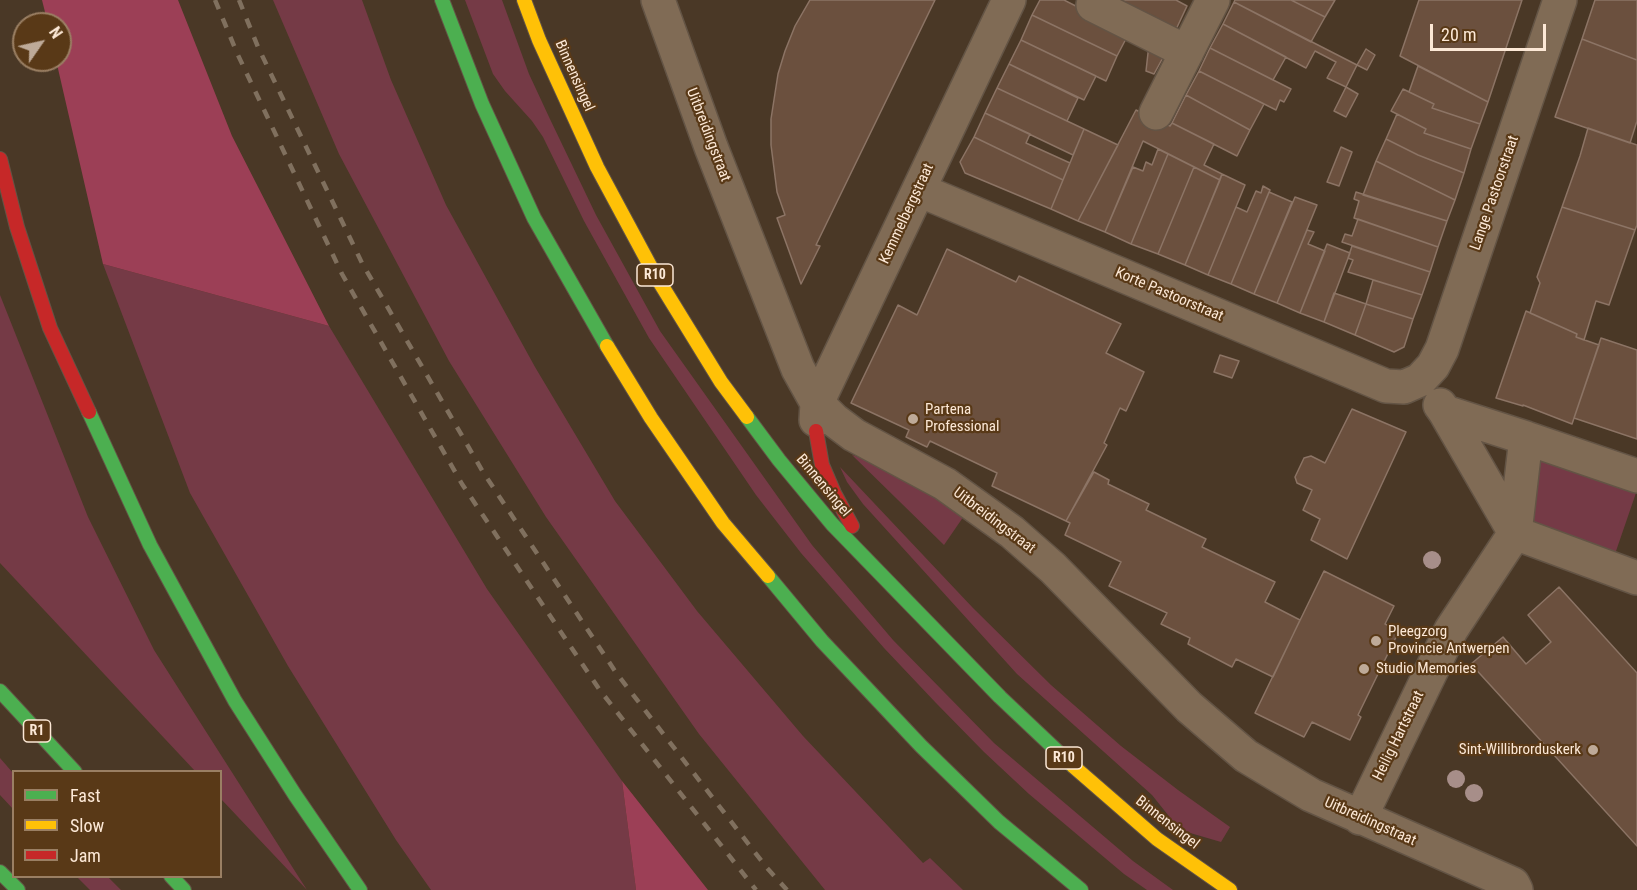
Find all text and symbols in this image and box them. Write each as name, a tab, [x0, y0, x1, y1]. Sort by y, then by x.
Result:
north arrow	[12, 12, 72, 72]
scale bar	[1433, 12, 1548, 50]
text: N	[45, 23, 66, 42]
text: 20 m	[1441, 24, 1476, 45]
street label: Binnensingel	[550, 38, 598, 114]
street label: Uitbreidingstraat	[682, 86, 734, 184]
street label: Lange Pastoorstraat	[1467, 133, 1523, 253]
street label: Kemmelbergstraat	[876, 161, 938, 267]
road number: R10	[637, 264, 673, 286]
street label: Korte Pastoorstraat	[1112, 264, 1226, 326]
place label: Partena Professional	[925, 401, 999, 436]
marker: Partena Professional	[906, 412, 920, 426]
street label: Binnensingel	[792, 451, 854, 521]
street label: Uitbreidingstraat	[949, 484, 1039, 558]
place label: Pleegzorg Provincie Antwerpen	[1388, 623, 1510, 658]
marker: Pleegzorg Provincie Antwerpen	[1369, 634, 1383, 648]
place label: Studio Memories	[1376, 660, 1476, 678]
marker: Studio Memories	[1357, 662, 1371, 676]
street label: Heilig Hartstraat	[1369, 688, 1429, 784]
road number: R1	[24, 720, 51, 742]
place label: Sint-Willibrorduskerk	[1459, 741, 1581, 759]
marker: Sint-Willibrorduskerk	[1586, 743, 1600, 757]
road number: R10	[1046, 747, 1082, 769]
legend	[12, 770, 222, 878]
text: Fast	[70, 785, 101, 806]
street label: Binnensingel	[1132, 793, 1202, 853]
street label: Uitbreidingstraat	[1321, 794, 1419, 850]
text: Slow	[70, 815, 104, 836]
text: Jam	[70, 845, 101, 866]

